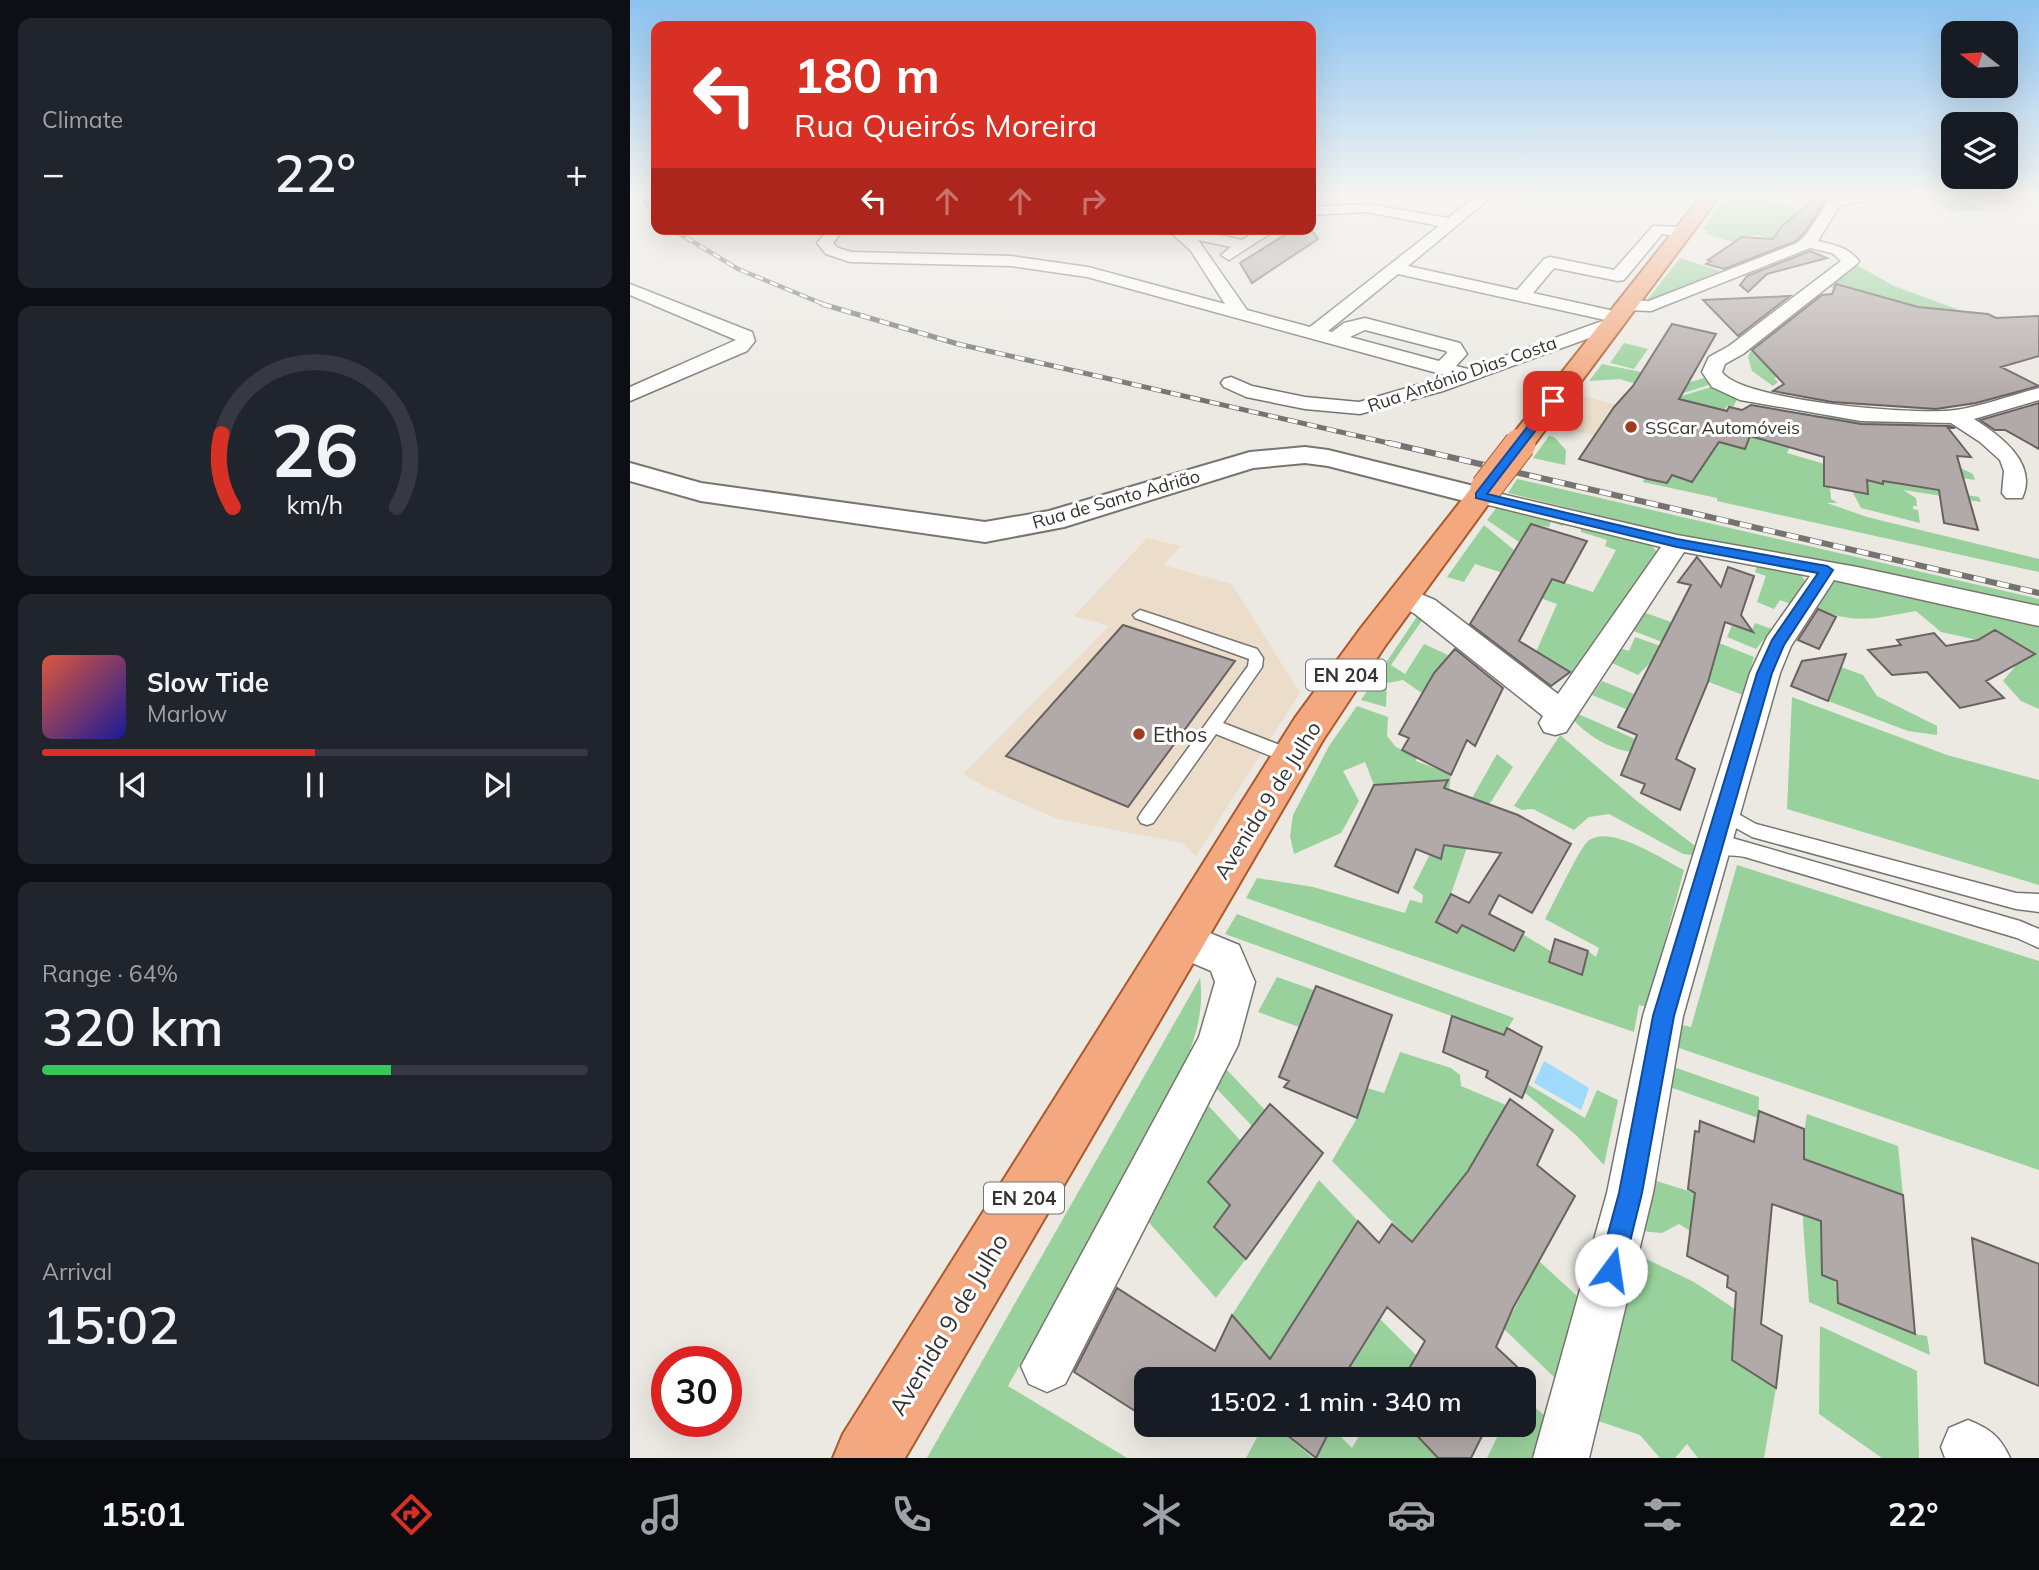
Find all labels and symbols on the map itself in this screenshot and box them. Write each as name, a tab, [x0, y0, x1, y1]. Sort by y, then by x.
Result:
north arrow	[1941, 21, 2018, 98]
street label: Rua António Dias Costa	[1364, 331, 1560, 417]
pin	[1523, 371, 1583, 431]
place label: SSCar Automóveis	[1645, 416, 1800, 439]
marker: SSCar Automóveis	[1623, 419, 1639, 435]
street label: Rua de Santo Adrião	[1030, 464, 1202, 534]
road number: EN 204	[1306, 660, 1386, 690]
street label: Avenida 9 de Julho	[1208, 716, 1326, 884]
place label: Ethos	[1153, 721, 1207, 747]
marker: Ethos	[1131, 726, 1147, 742]
road number: EN 204	[984, 1182, 1064, 1214]
street label: Avenida 9 de Julho	[882, 1228, 1014, 1420]
position arrow	[1574, 1233, 1648, 1307]
speed limit sign: 30	[651, 1346, 742, 1437]

